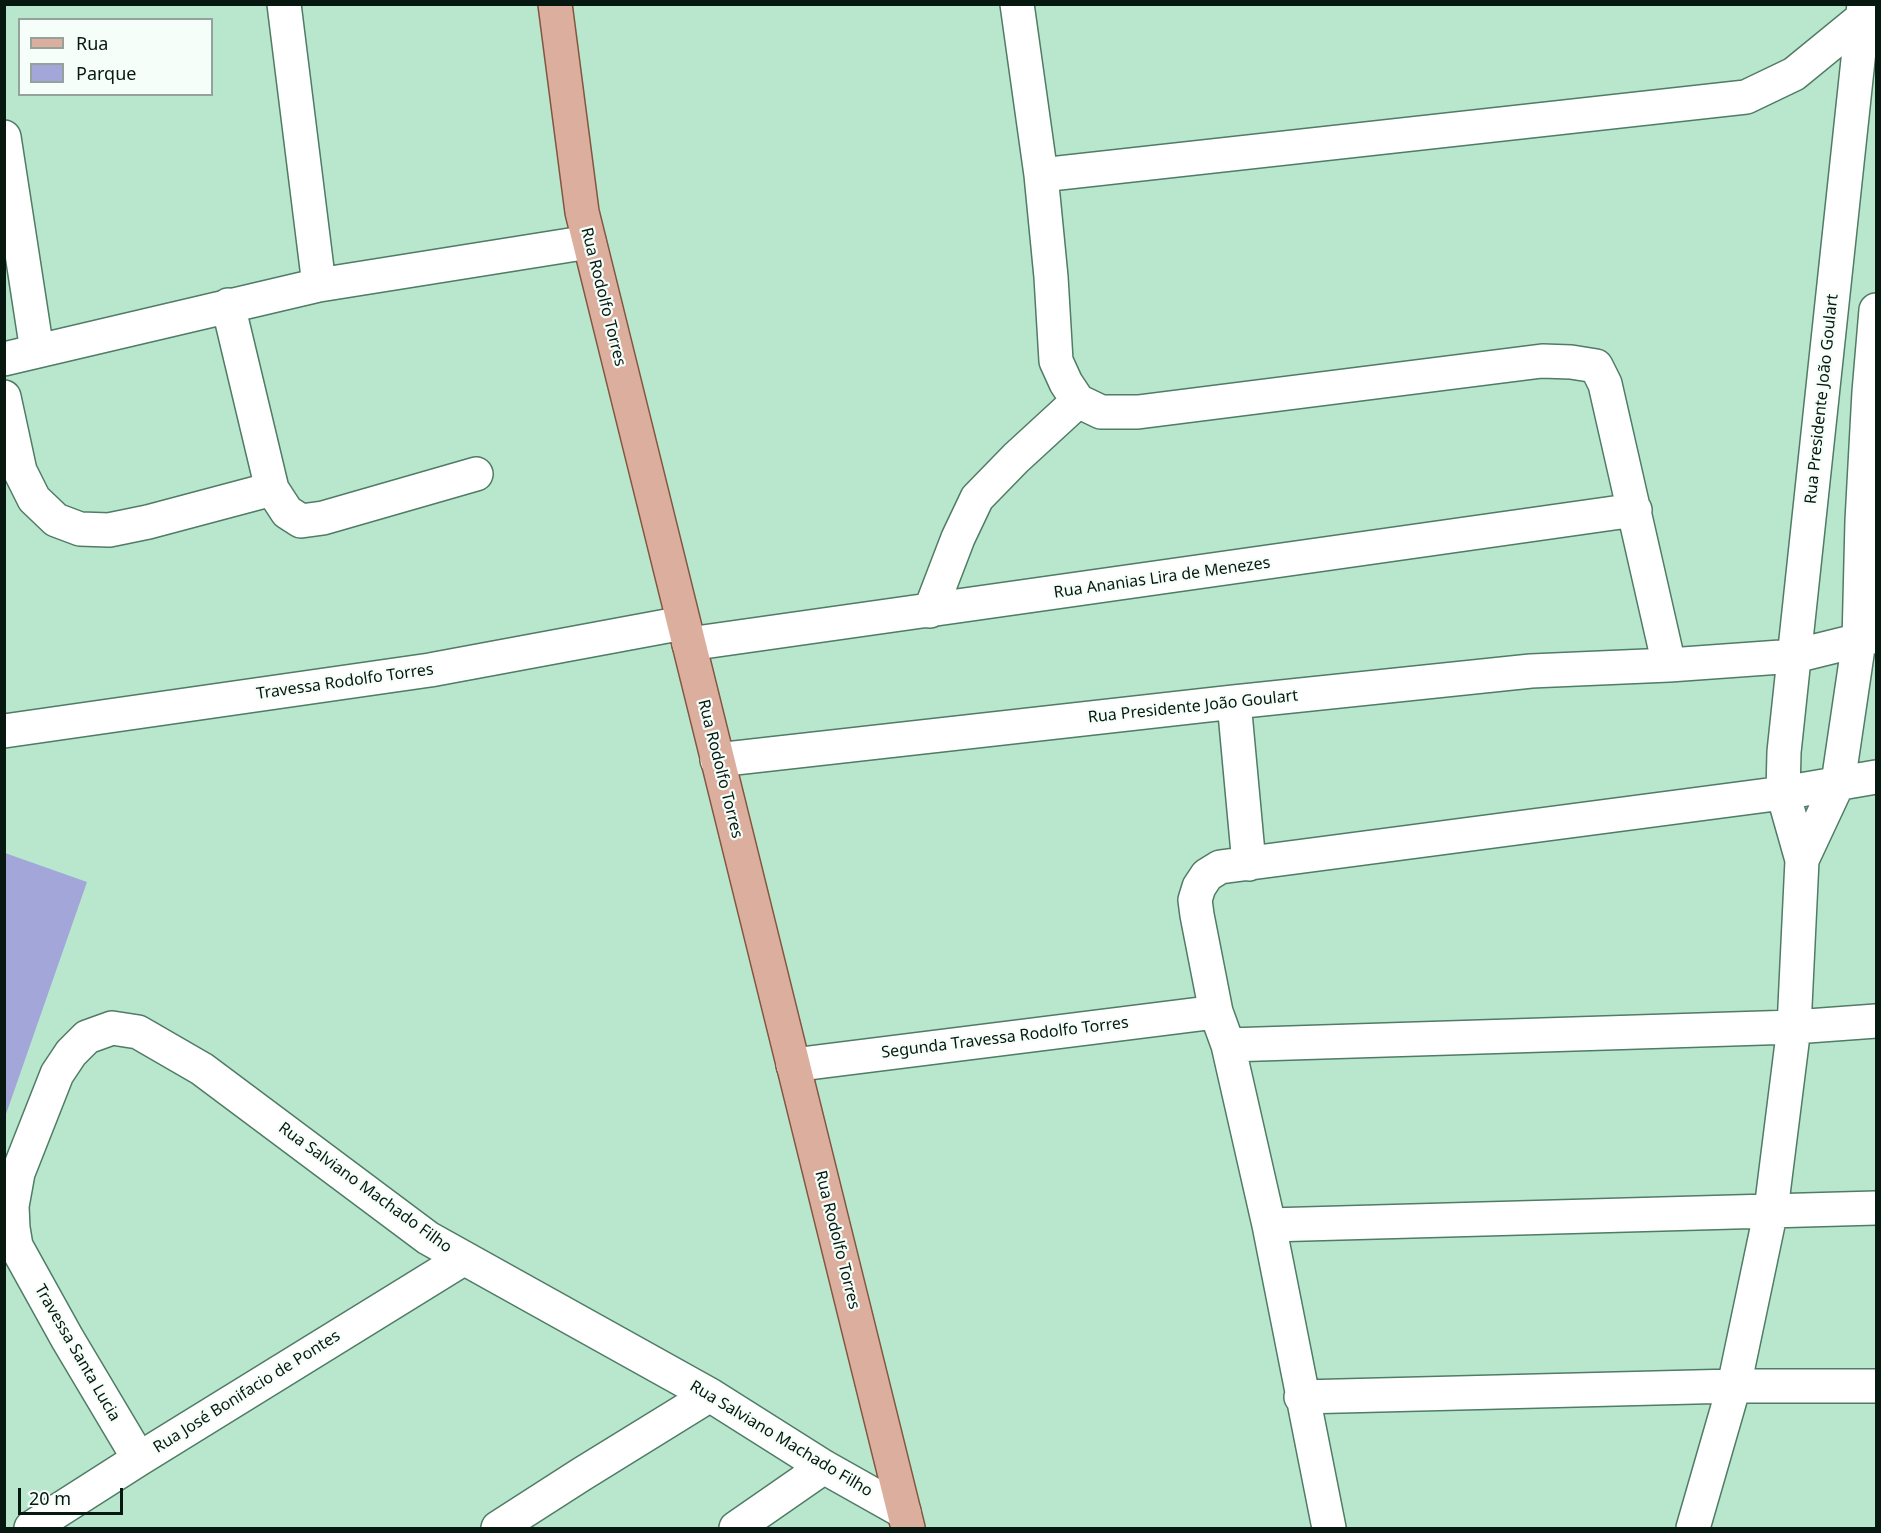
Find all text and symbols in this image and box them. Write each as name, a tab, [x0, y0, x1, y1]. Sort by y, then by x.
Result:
legend	[18, 18, 213, 96]
text: Rua	[76, 31, 108, 55]
text: Parque	[76, 61, 136, 85]
street label: Rua Rodolfo Torres	[576, 225, 630, 369]
street label: Rua Presidente João Goulart	[1801, 293, 1843, 505]
street label: Rua Ananias Lira de Menezes	[1053, 553, 1271, 603]
street label: Travessa Rodolfo Torres	[255, 660, 435, 704]
street label: Rua Presidente João Goulart	[1087, 686, 1299, 728]
street label: Rua Rodolfo Torres	[693, 697, 747, 841]
street label: Segunda Travessa Rodolfo Torres	[880, 1013, 1130, 1063]
street label: Rua Salviano Machado Filho	[275, 1119, 455, 1257]
street label: Rua Rodolfo Torres	[810, 1168, 864, 1312]
street label: Travessa Santa Lucia	[30, 1281, 124, 1425]
street label: Rua José Bonifacio de Pontes	[150, 1326, 344, 1458]
street label: Rua Salviano Machado Filho	[686, 1377, 876, 1501]
scale bar	[21, 1476, 126, 1514]
text: 20 m	[29, 1486, 71, 1510]

